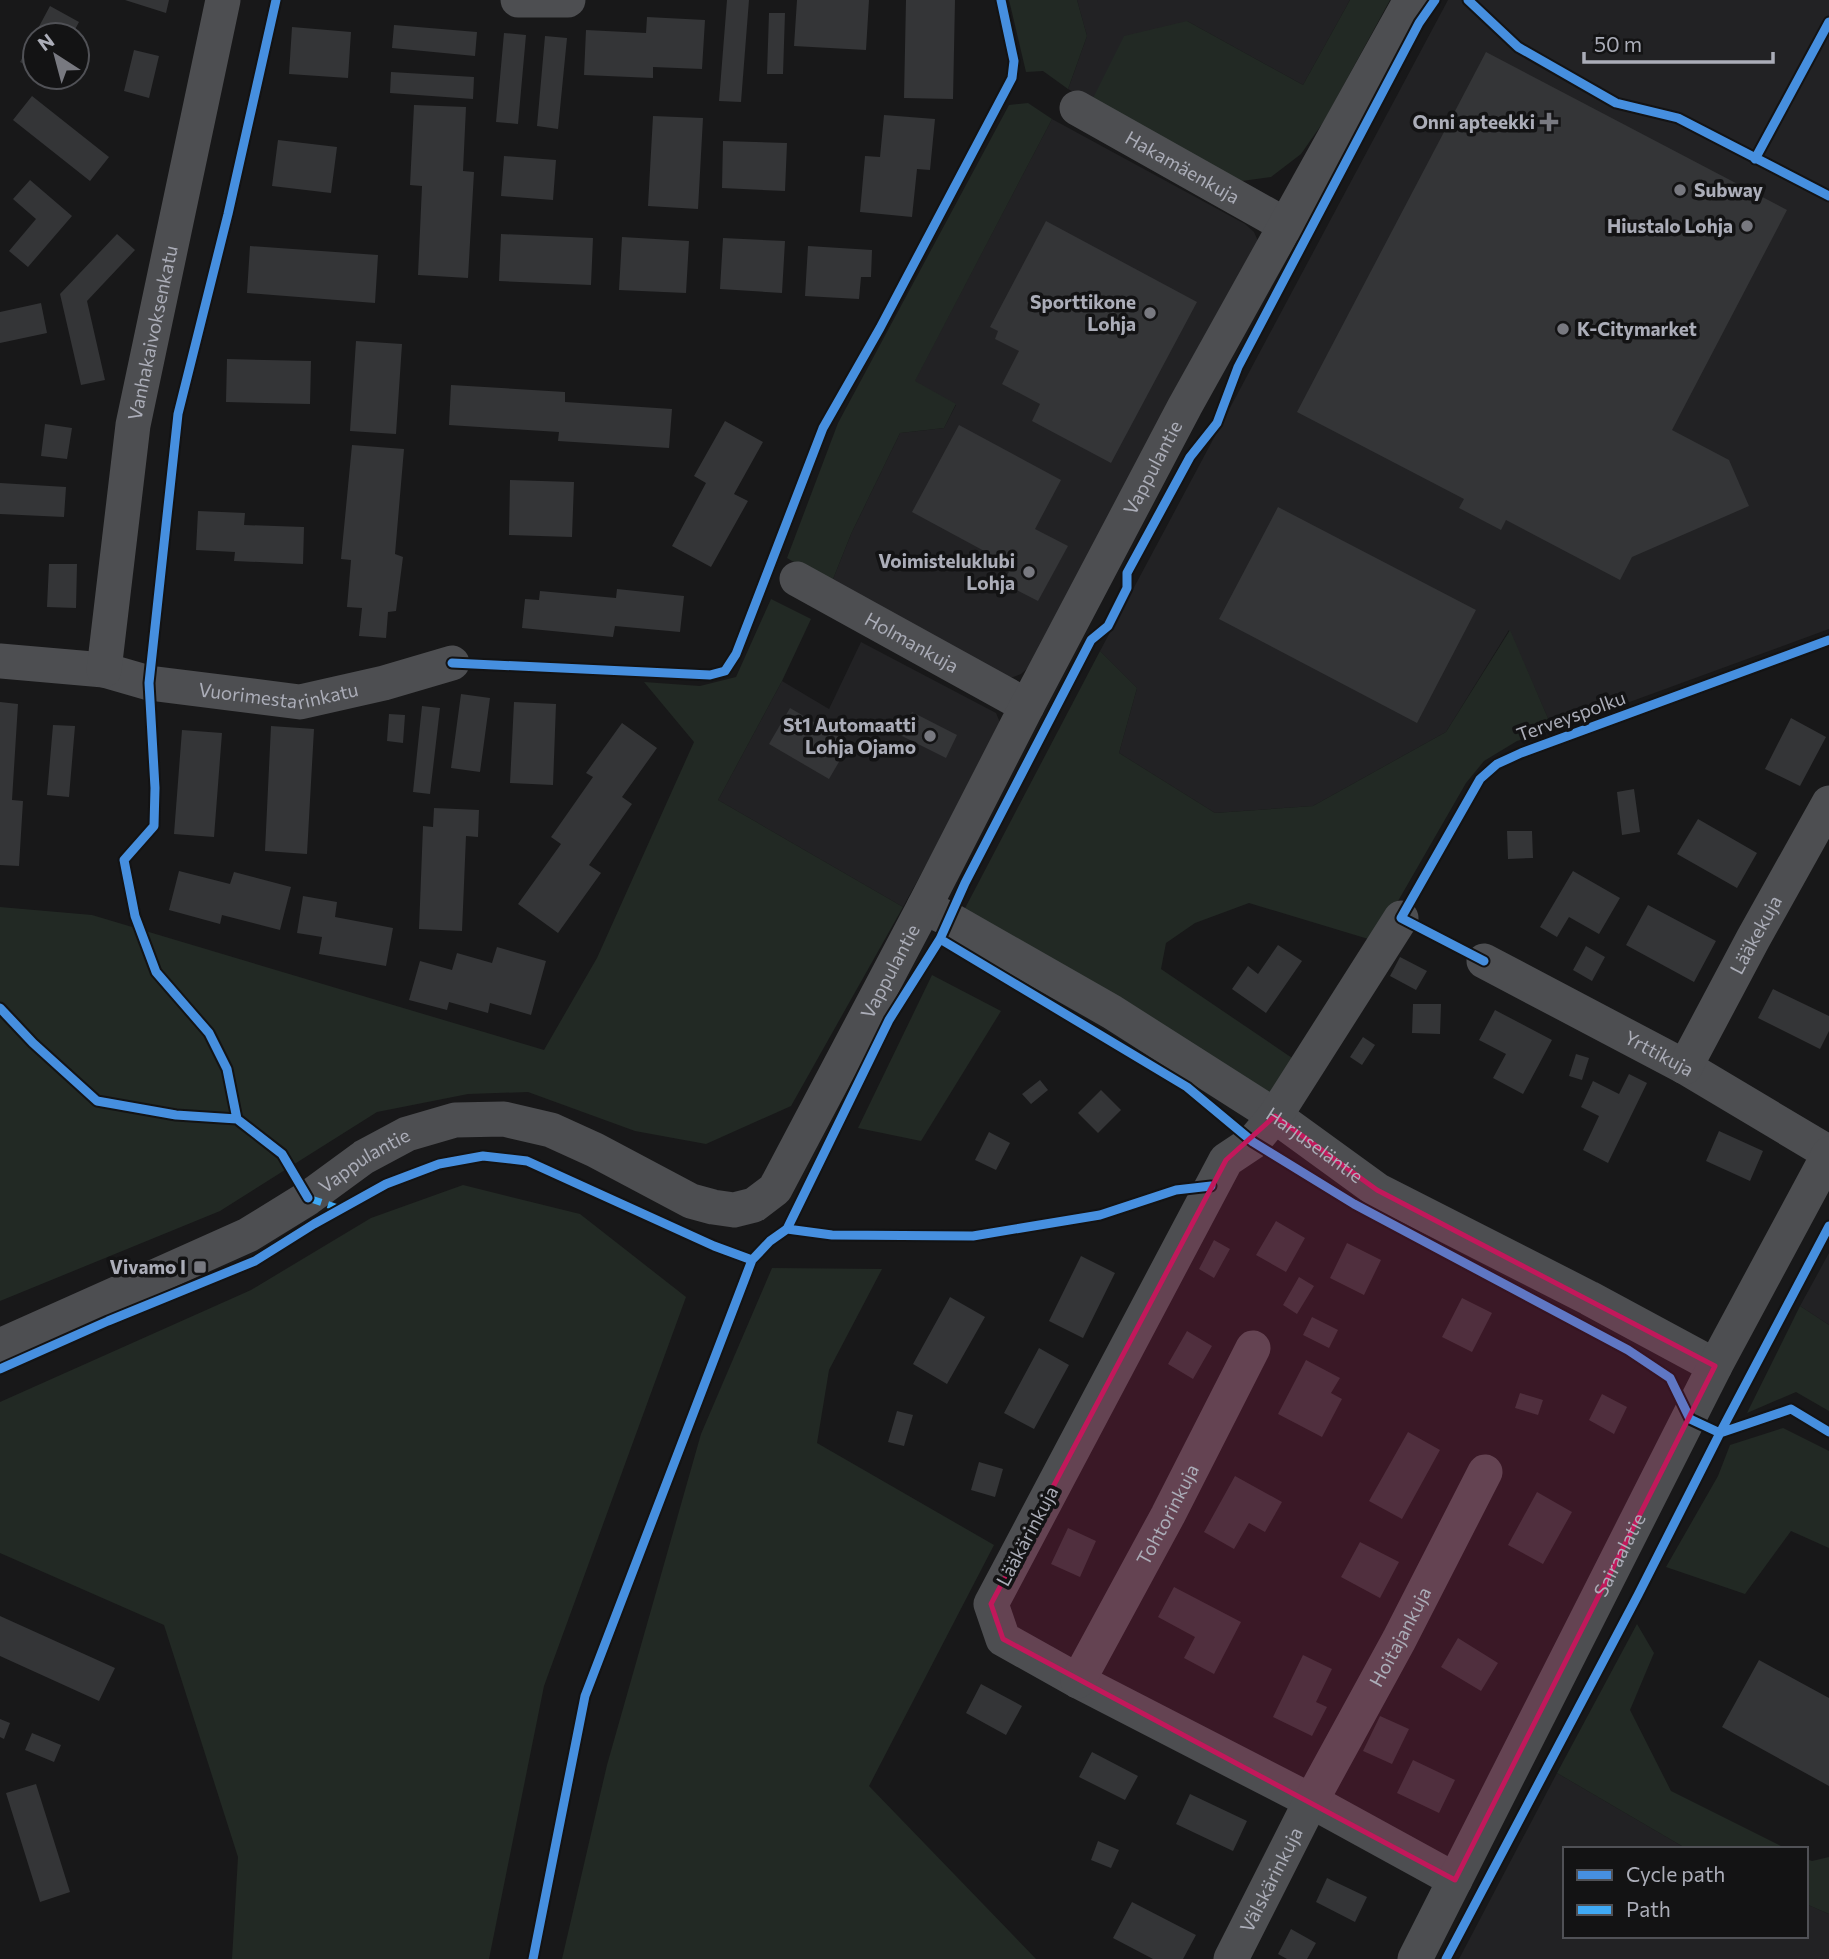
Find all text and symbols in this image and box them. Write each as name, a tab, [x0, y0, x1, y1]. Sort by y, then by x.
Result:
north arrow	[21, 21, 91, 91]
scale bar	[1584, 21, 1773, 65]
text: N	[33, 28, 58, 55]
text: 50 m	[1594, 31, 1642, 56]
place label: Onni apteekki	[1412, 110, 1535, 133]
marker: Onni apteekki	[1541, 114, 1557, 130]
street label: Hakamäenkuja	[1122, 126, 1244, 208]
place label: Subway	[1694, 178, 1764, 201]
marker: Subway	[1672, 182, 1688, 198]
place label: Hiustalo Lohja	[1607, 214, 1733, 237]
marker: Hiustalo Lohja	[1739, 218, 1755, 234]
street label: Vanhakaivoksenkatu	[122, 243, 182, 422]
place label: Sporttikone Lohja	[1030, 290, 1136, 335]
marker: Sporttikone Lohja	[1142, 305, 1158, 321]
place label: K-Citymarket	[1577, 317, 1697, 340]
marker: K-Citymarket	[1555, 321, 1571, 337]
street label: Vappulantie	[1118, 416, 1186, 518]
place label: Voimisteluklubi Lohja	[878, 549, 1015, 594]
marker: Voimisteluklubi Lohja	[1021, 564, 1037, 580]
street label: Holmankuja	[861, 607, 963, 677]
street label: Vuorimestarinkatu	[197, 677, 360, 713]
street label: Terveyspolku	[1513, 685, 1628, 746]
place label: St1 Automaatti Lohja Ojamo	[783, 713, 916, 758]
marker: St1 Automaatti Lohja Ojamo	[922, 728, 938, 744]
street label: Lääkekuja	[1725, 891, 1786, 978]
street label: Vappulantie	[855, 920, 924, 1022]
street label: Yrttikuja	[1621, 1025, 1698, 1081]
street label: Harjuseläntie	[1262, 1102, 1368, 1187]
street label: Vappulantie	[314, 1123, 413, 1197]
place label: Vivamo I	[110, 1255, 186, 1278]
marker: Vivamo I	[192, 1259, 208, 1275]
street label: Tohtorinkuja	[1131, 1460, 1203, 1569]
street label: Lääkärinkuja	[991, 1482, 1062, 1590]
street label: Sairaalatie	[1588, 1509, 1650, 1600]
street label: Hoitajankuja	[1364, 1583, 1435, 1690]
street label: Välskärinkuja	[1235, 1823, 1307, 1936]
legend	[1563, 1847, 1808, 1938]
text: Cycle path	[1626, 1861, 1725, 1886]
text: Path	[1626, 1896, 1671, 1921]

